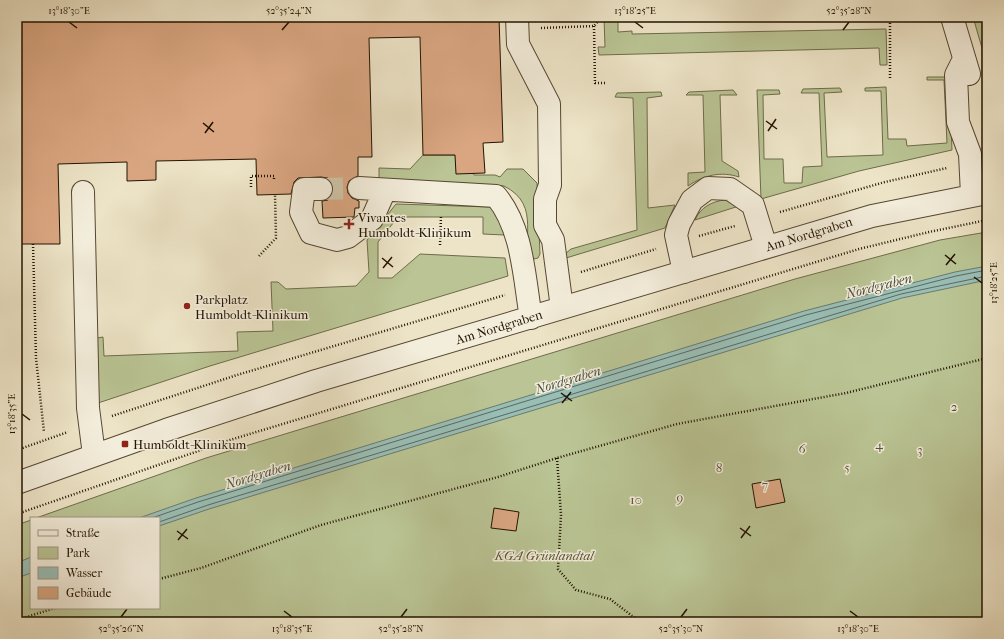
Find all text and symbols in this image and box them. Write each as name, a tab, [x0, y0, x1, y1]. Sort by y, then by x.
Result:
text: 13°18'30"E	[48, 5, 90, 17]
text: 52°35'24"N	[266, 5, 313, 17]
text: 13°18'25"E	[614, 5, 656, 17]
text: 52°35'28"N	[826, 5, 872, 17]
place label: Vivantes Humboldt-Klinikum	[357, 210, 471, 240]
street label: Am Nordgraben	[763, 214, 855, 255]
marker: Vivantes Humboldt-Klinikum	[343, 218, 355, 230]
text: 13°18'25"E	[988, 262, 1000, 304]
water label: Nordgraben	[843, 270, 914, 303]
place label: Parkplatz Humboldt-Klinikum	[195, 292, 308, 322]
marker: Parkplatz Humboldt-Klinikum	[182, 301, 192, 311]
street label: Am Nordgraben	[453, 307, 545, 348]
water label: Nordgraben	[532, 362, 603, 398]
text: 13°18'35"E	[6, 394, 18, 434]
park label: 2	[951, 399, 958, 414]
place label: Humboldt-Klinikum	[133, 437, 246, 452]
park label: 4	[875, 437, 883, 452]
marker: Humboldt-Klinikum	[120, 439, 130, 449]
park label: 6	[798, 441, 806, 456]
park label: 3	[917, 442, 923, 457]
water label: Nordgraben	[222, 457, 293, 493]
park label: 8	[716, 460, 722, 475]
park label: 5	[844, 460, 850, 475]
park label: 7	[762, 477, 768, 492]
park label: 9	[677, 490, 684, 505]
park label: 10	[630, 492, 642, 507]
legend	[30, 517, 160, 609]
text: Straße	[66, 526, 100, 540]
text: Park	[66, 546, 91, 560]
park label: KGA Grünlandtal	[494, 548, 595, 563]
text: Wasser	[65, 566, 103, 580]
text: Gebäude	[66, 586, 111, 600]
text: 52°35'26"N	[98, 623, 144, 635]
text: 13°18'35"E	[272, 623, 312, 635]
text: 52°35'28"N	[378, 623, 424, 635]
text: 52°35'30"N	[659, 623, 704, 635]
text: 13°18'30"E	[837, 623, 879, 635]

